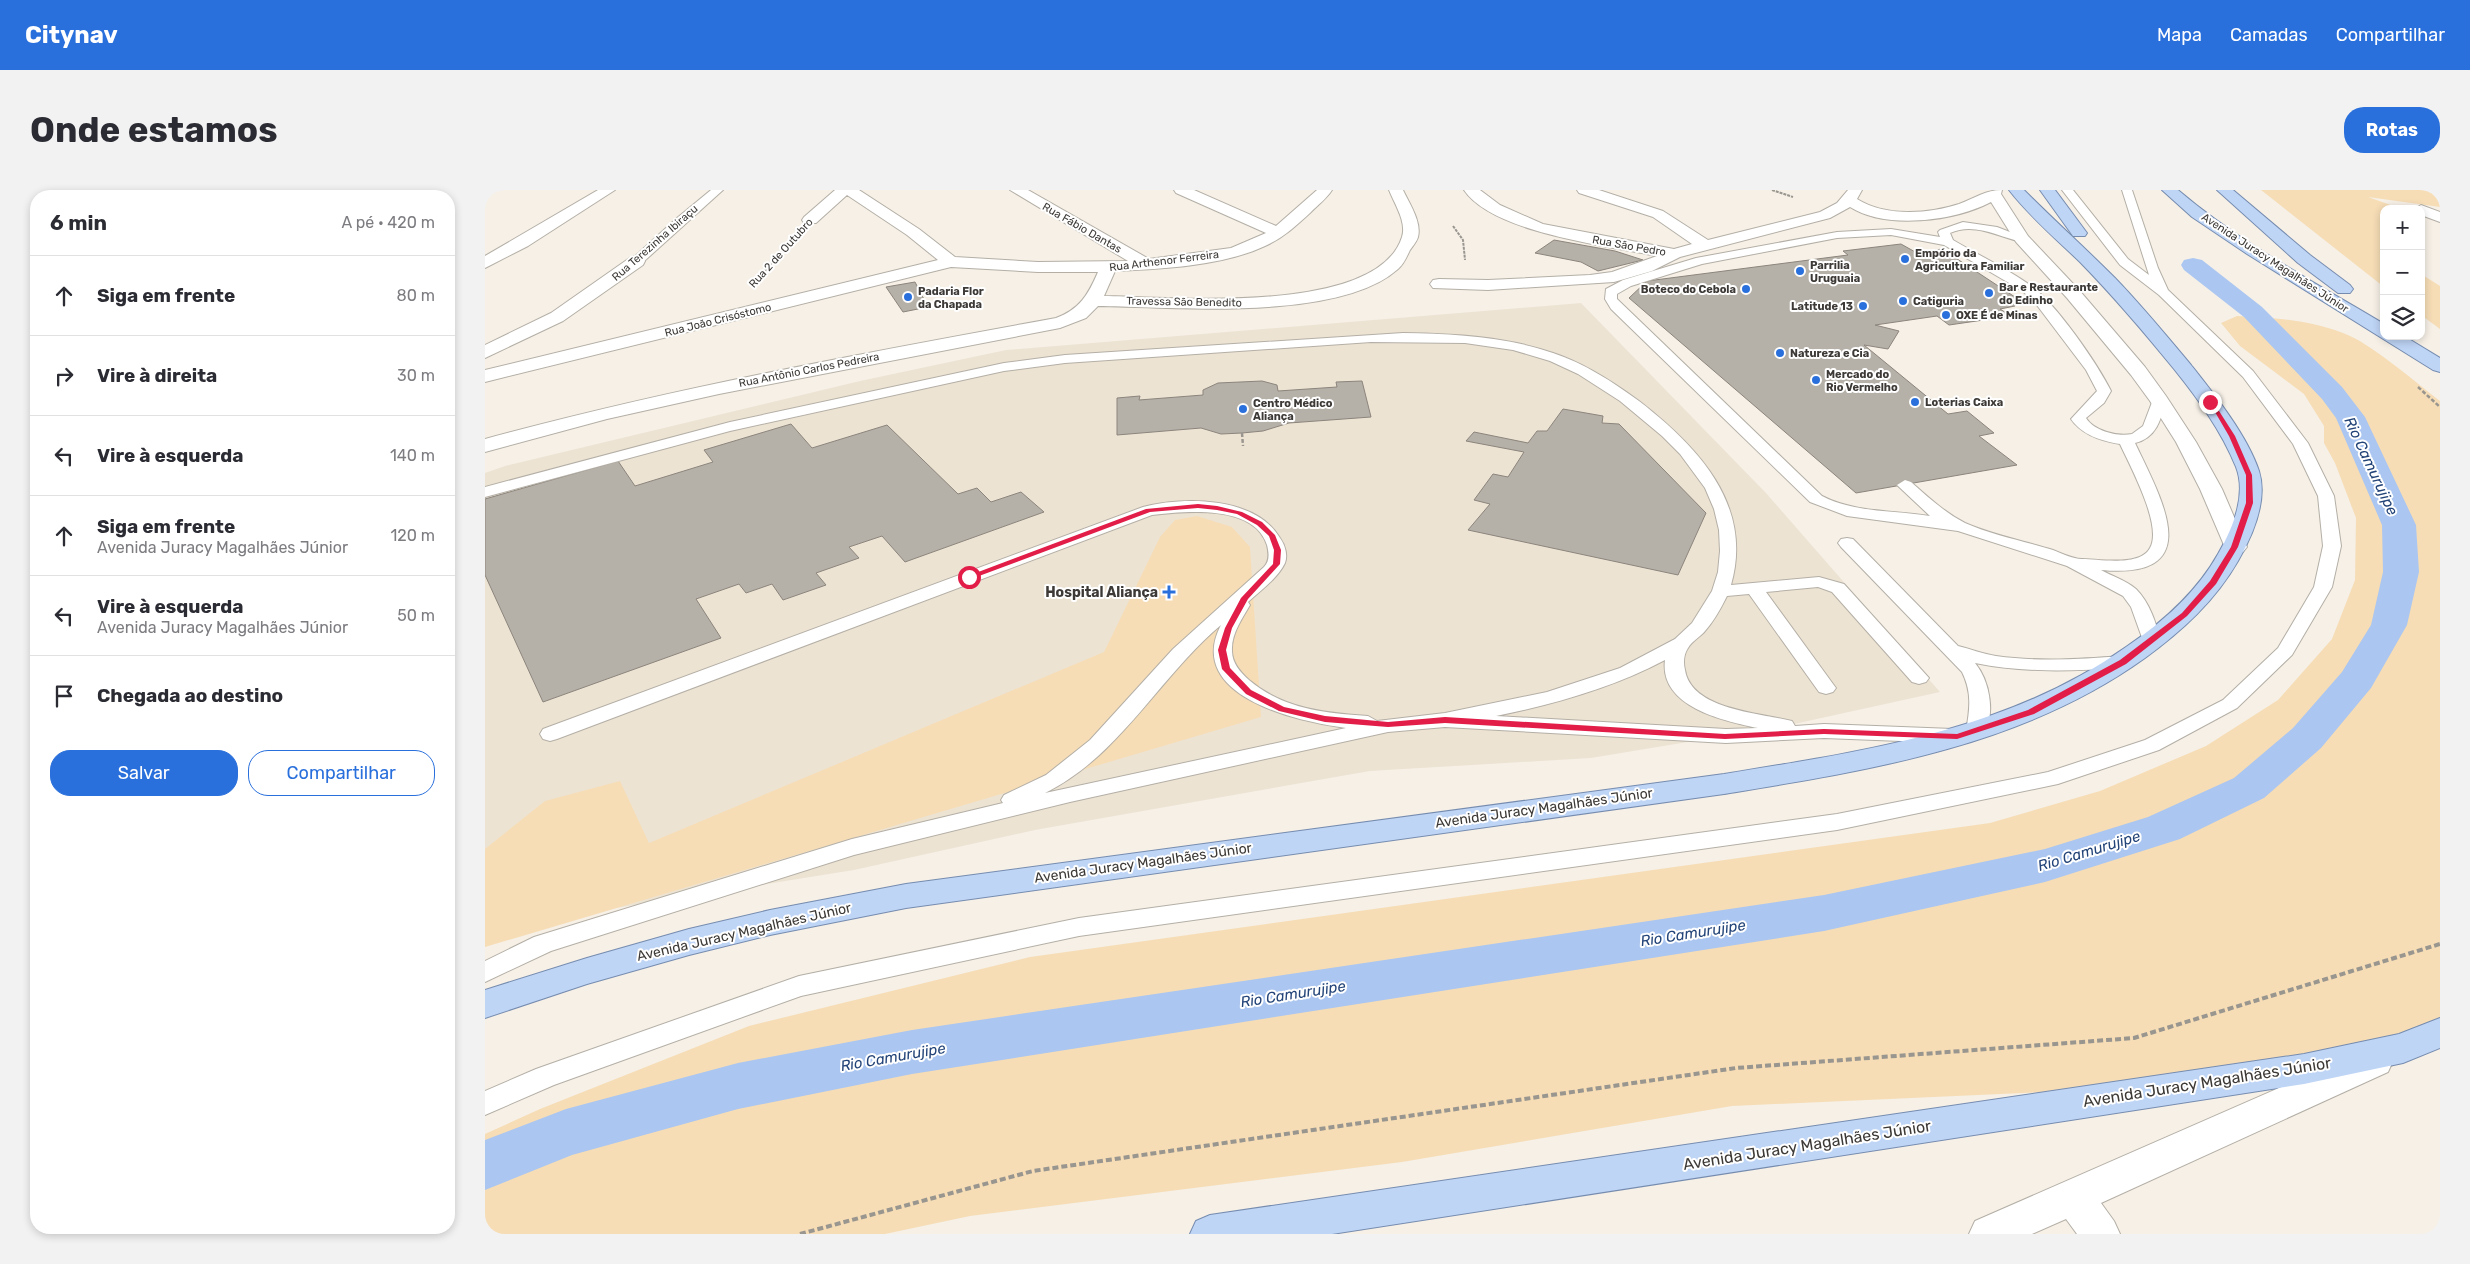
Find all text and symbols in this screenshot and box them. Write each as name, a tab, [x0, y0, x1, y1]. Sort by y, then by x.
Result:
text: Citynav	[25, 21, 118, 49]
text: Mapa	[2157, 24, 2202, 46]
text: Camadas	[2230, 24, 2308, 46]
text: Compartilhar	[2336, 24, 2445, 46]
button: Rotas	[2344, 107, 2440, 153]
text: Onde estamos	[30, 109, 278, 151]
street label: Rua Fábio Dantas	[1040, 200, 1124, 256]
street label: Rua Terezinha Ibiraçu	[609, 202, 701, 284]
map controls	[2380, 205, 2425, 340]
button: +	[2380, 205, 2425, 250]
text: 6 min	[50, 210, 107, 235]
street label: Avenida Juracy Magalhães Júnior	[2199, 211, 2352, 316]
text: A pé · 420 m	[342, 213, 435, 232]
street label: Rua 2 de Outubro	[746, 216, 816, 290]
street label: Rua São Pedro	[1591, 233, 1667, 259]
place label: Empório da Agricultura Familiar	[1915, 247, 2025, 273]
street label: Rua Arthenor Ferreira	[1108, 248, 1220, 274]
button: −	[2380, 250, 2425, 295]
marker: Empório da Agricultura Familiar	[1899, 253, 1911, 265]
place label: Parrilia Uruguaia	[1810, 259, 1860, 285]
marker: Parrilia Uruguaia	[1794, 265, 1806, 277]
place label: Bar e Restaurante do Edinho	[1999, 281, 2099, 307]
icon: ahead	[50, 282, 78, 310]
place label: Boteco do Cebola	[1641, 283, 1736, 296]
marker: Boteco do Cebola	[1740, 283, 1752, 295]
text: Siga em frente	[97, 284, 235, 307]
place label: Padaria Flor da Chapada	[918, 285, 984, 311]
text: 80 m	[397, 286, 435, 305]
marker: Bar e Restaurante do Edinho	[1983, 287, 1995, 299]
marker: Padaria Flor da Chapada	[902, 291, 914, 303]
street label: Travessa São Benedito	[1126, 294, 1242, 310]
marker: Catiguria	[1897, 295, 1909, 307]
place label: Catiguria	[1913, 295, 1964, 308]
button: layers	[2380, 295, 2425, 340]
street label: Rua João Crisóstomo	[663, 300, 773, 340]
place label: Latitude 13	[1791, 300, 1853, 313]
marker: Latitude 13	[1857, 300, 1869, 312]
marker: OXE É de Minas	[1940, 309, 1952, 321]
place label: OXE É de Minas	[1956, 309, 2038, 322]
marker: Natureza e Cia	[1774, 347, 1786, 359]
place label: Natureza e Cia	[1790, 347, 1869, 360]
street label: Rua Antônio Carlos Pedreira	[738, 350, 880, 390]
icon: right	[50, 362, 78, 390]
text: Vire à direita	[97, 364, 217, 387]
text: 30 m	[397, 366, 435, 385]
place label: Mercado do Rio Vermelho	[1826, 368, 1898, 394]
marker: Mercado do Rio Vermelho	[1810, 374, 1822, 386]
route end	[2199, 391, 2222, 414]
marker: Loterias Caixa	[1909, 396, 1921, 408]
place label: Loterias Caixa	[1925, 396, 2003, 409]
place label: Centro Médico Aliança	[1253, 397, 1333, 423]
marker: Centro Médico Aliança	[1237, 403, 1249, 415]
water label: Rio Camurujipe	[2340, 414, 2402, 519]
icon: left	[50, 442, 78, 470]
text: Vire à esquerda	[97, 444, 244, 467]
text: 140 m	[390, 446, 435, 465]
text: Siga em frente	[97, 515, 235, 538]
icon: ahead	[50, 522, 78, 550]
text: 120 m	[390, 526, 435, 545]
text: Avenida Juracy Magalhães Júnior	[97, 538, 348, 557]
route start	[958, 566, 981, 589]
place label: Hospital Aliança	[1045, 584, 1158, 601]
marker: Hospital Aliança	[1162, 585, 1176, 599]
text: Vire à esquerda	[97, 595, 244, 618]
icon: left	[50, 602, 78, 630]
text: 50 m	[397, 606, 435, 625]
text: Avenida Juracy Magalhães Júnior	[97, 618, 348, 637]
icon: arrive	[50, 682, 78, 710]
text: Chegada ao destino	[97, 684, 283, 707]
button: Salvar	[50, 750, 238, 796]
button: Compartilhar	[248, 750, 435, 796]
street label: Avenida Juracy Magalhães Júnior	[1434, 784, 1655, 832]
water label: Rio Camurujipe	[2035, 827, 2143, 875]
street label: Avenida Juracy Magalhães Júnior	[1033, 839, 1254, 887]
street label: Avenida Juracy Magalhães Júnior	[635, 899, 854, 965]
water label: Rio Camurujipe	[1639, 916, 1748, 950]
water label: Rio Camurujipe	[1239, 977, 1348, 1011]
water label: Rio Camurujipe	[839, 1039, 948, 1075]
street label: Avenida Juracy Magalhães Júnior	[2082, 1053, 2332, 1111]
street label: Avenida Juracy Magalhães Júnior	[1682, 1116, 1932, 1174]

